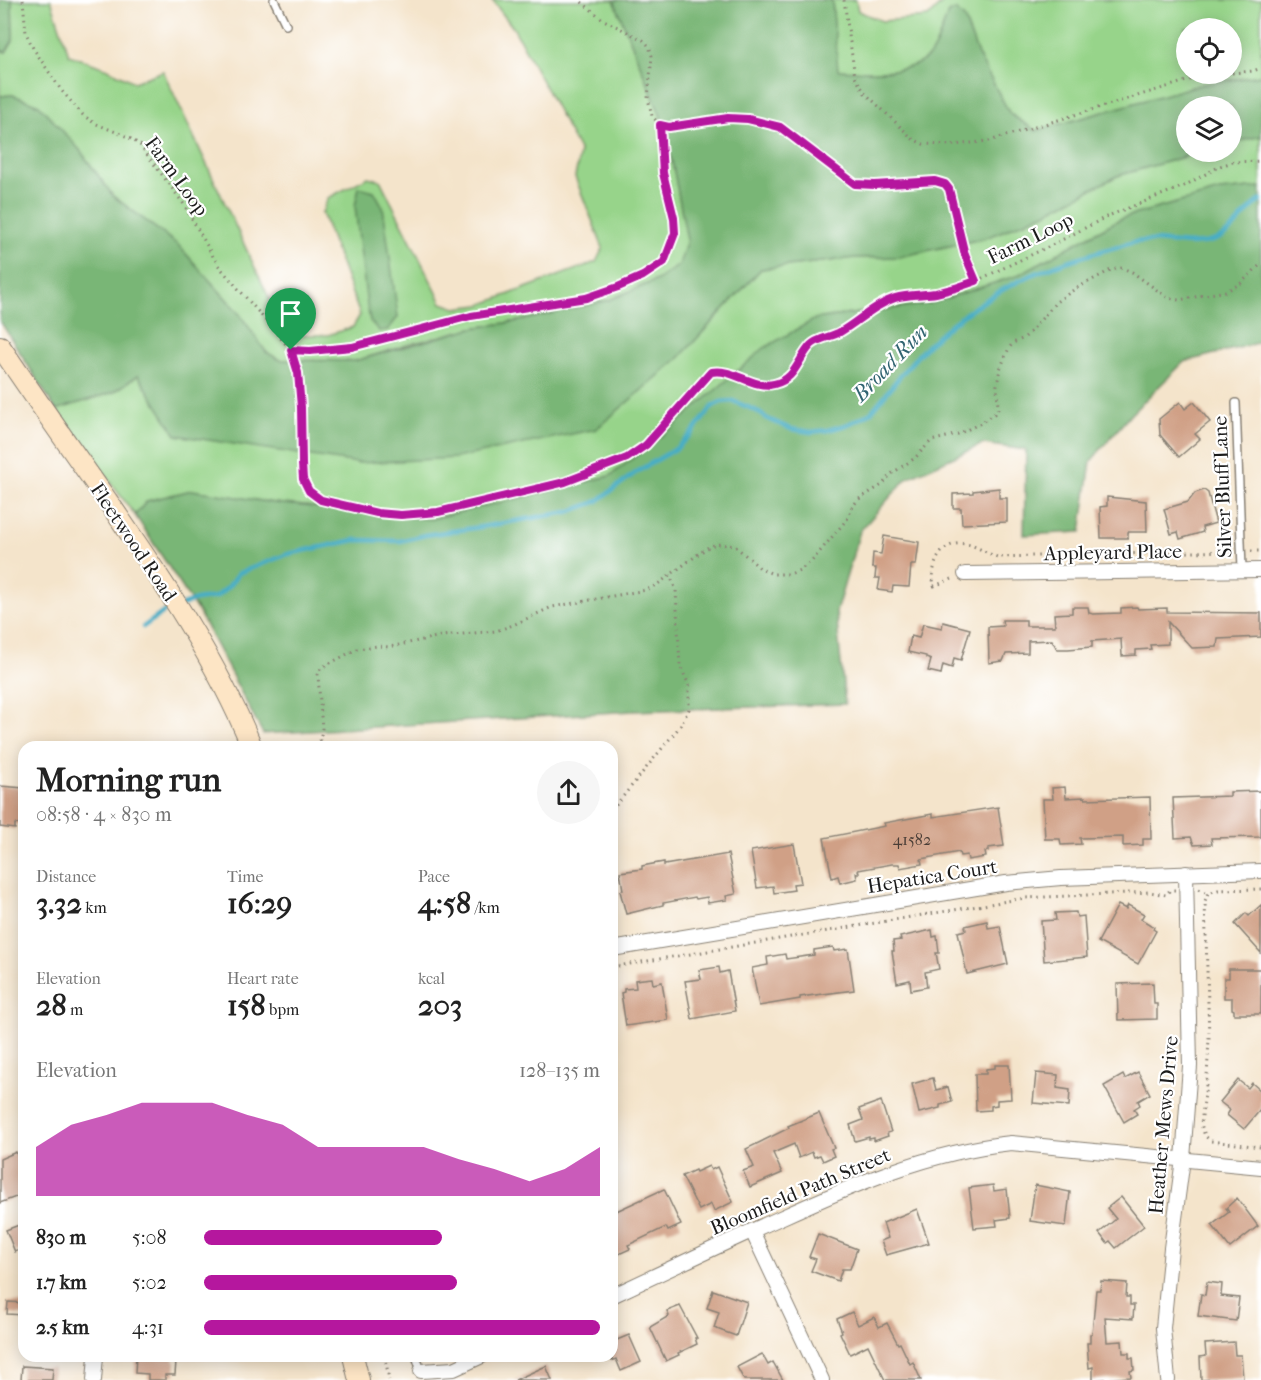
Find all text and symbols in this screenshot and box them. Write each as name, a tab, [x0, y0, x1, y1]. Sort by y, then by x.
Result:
map controls	[1176, 18, 1242, 162]
button: locate	[1176, 18, 1242, 84]
button: layers	[1176, 96, 1242, 162]
street label: Farm Loop	[140, 132, 213, 221]
street label: Farm Loop	[984, 208, 1077, 269]
pin	[265, 288, 316, 350]
icon: arrive	[274, 297, 307, 330]
water label: Broad Run	[847, 320, 932, 407]
street label: Silver Bluff Lane	[1209, 415, 1236, 559]
street label: Fleetwood Road	[86, 479, 182, 607]
street label: Appleyard Place	[1043, 540, 1182, 565]
text: Morning run	[36, 761, 221, 800]
button: share	[537, 761, 600, 824]
text: 08:58 · 4 × 830 m	[36, 803, 172, 826]
house number: 41582	[893, 830, 931, 849]
street label: Hepatica Court	[865, 855, 999, 898]
text: Distance	[36, 867, 96, 886]
text: Time	[227, 867, 263, 886]
text: Pace	[418, 867, 450, 886]
text: 3.32	[36, 886, 82, 921]
text: 16:29	[227, 886, 292, 921]
text: 4:58	[418, 886, 471, 921]
text: km	[82, 898, 107, 917]
text: /km	[471, 898, 500, 917]
text: Elevation	[36, 969, 101, 988]
text: Heart rate	[227, 969, 299, 988]
text: kcal	[418, 969, 445, 988]
text: 28	[36, 988, 67, 1023]
text: 158	[227, 988, 266, 1023]
text: 203	[418, 988, 462, 1023]
text: m	[67, 1000, 83, 1019]
text: bpm	[266, 1000, 299, 1019]
street label: Heather Mews Drive	[1144, 1035, 1183, 1215]
text: Elevation	[36, 1059, 117, 1082]
text: 128–135 m	[519, 1059, 600, 1082]
street label: Bloomfield Path Street	[707, 1143, 894, 1240]
text: 830 m	[36, 1226, 86, 1249]
text: 5:08	[132, 1226, 167, 1249]
text: 1.7 km	[36, 1271, 87, 1294]
text: 5:02	[132, 1271, 167, 1294]
text: 2.5 km	[36, 1316, 89, 1339]
text: 4:31	[132, 1316, 164, 1339]

